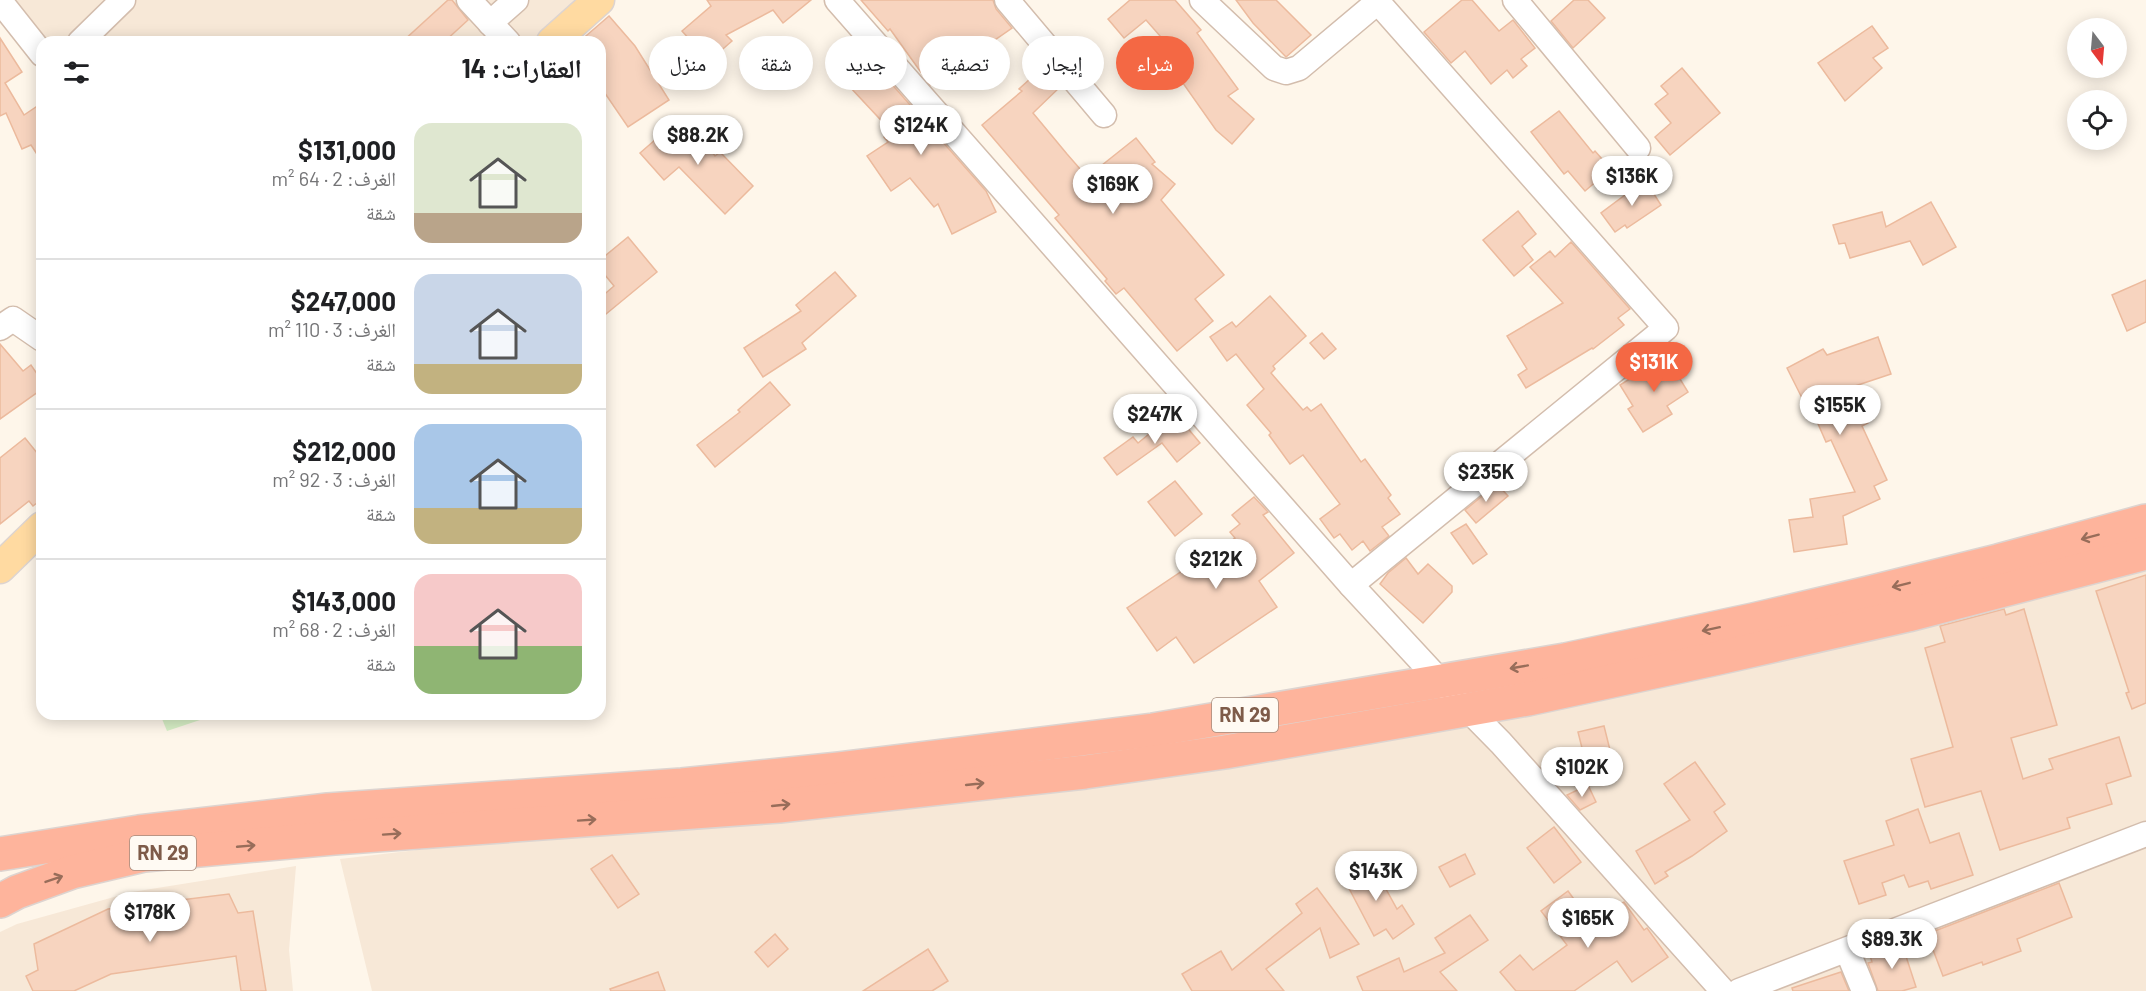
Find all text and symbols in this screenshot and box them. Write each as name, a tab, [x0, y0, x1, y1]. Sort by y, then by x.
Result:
north arrow	[2067, 18, 2127, 78]
map controls	[2067, 18, 2127, 150]
chip: منزل	[649, 36, 727, 90]
chip: شقة	[739, 36, 813, 90]
chip: جديد	[825, 36, 907, 90]
chip: تصفية	[919, 36, 1010, 90]
chip: إيجار	[1022, 36, 1104, 90]
chip: شراء	[1116, 36, 1194, 90]
text: العقارات: 14	[461, 52, 582, 83]
icon: filters	[60, 56, 93, 89]
button: locate	[2067, 90, 2127, 150]
pin: $124K	[879, 105, 963, 156]
text: $124K	[894, 112, 948, 136]
pin: $88.2K	[649, 115, 747, 166]
text: $88.2K	[667, 122, 729, 146]
text: $131,000	[298, 134, 396, 165]
icon: home	[462, 147, 534, 219]
pin: $136K	[1590, 156, 1674, 207]
text: $136K	[1606, 163, 1658, 187]
pin: $169K	[1071, 164, 1155, 215]
text: الغرف: 2 · 64 m²	[272, 166, 396, 190]
text: $169K	[1087, 171, 1139, 195]
text: شقة	[366, 200, 396, 224]
text: $247,000	[291, 285, 396, 316]
icon: home	[462, 298, 534, 370]
text: الغرف: 3 · 110 m²	[268, 317, 396, 341]
pin: $131K	[1612, 342, 1696, 393]
text: $131K	[1630, 349, 1678, 373]
text: شقة	[366, 351, 396, 375]
pin: $155K	[1798, 385, 1882, 436]
text: $155K	[1814, 392, 1866, 416]
pin: $247K	[1113, 394, 1197, 445]
text: $247K	[1127, 401, 1183, 425]
text: $212,000	[292, 435, 396, 466]
icon: home	[462, 448, 534, 520]
pin: $235K	[1444, 452, 1528, 503]
text: $235K	[1458, 459, 1514, 483]
text: الغرف: 3 · 92 m²	[272, 467, 396, 491]
text: شقة	[366, 501, 396, 525]
one-way arrow	[2080, 531, 2099, 543]
pin: $212K	[1174, 539, 1258, 590]
text: $212K	[1189, 546, 1243, 570]
one-way arrow	[1891, 579, 1910, 591]
text: $143,000	[291, 585, 396, 616]
icon: home	[462, 598, 534, 670]
text: الغرف: 2 · 68 m²	[272, 617, 396, 641]
one-way arrow	[1701, 624, 1721, 635]
text: شقة	[366, 651, 396, 675]
one-way arrow	[1510, 662, 1530, 673]
road number: RN 29	[1212, 698, 1278, 732]
pin: $102K	[1540, 747, 1624, 798]
text: $102K	[1555, 754, 1609, 778]
one-way arrow	[965, 778, 984, 789]
one-way arrow	[771, 799, 791, 810]
one-way arrow	[576, 815, 596, 826]
one-way arrow	[382, 828, 402, 839]
road number: RN 29	[130, 836, 196, 870]
one-way arrow	[235, 840, 255, 851]
pin: $143K	[1334, 851, 1418, 902]
text: $143K	[1349, 858, 1403, 882]
one-way arrow	[44, 872, 63, 883]
pin: $178K	[108, 892, 192, 943]
pin: $165K	[1546, 898, 1630, 949]
text: $178K	[124, 899, 176, 923]
text: $165K	[1562, 905, 1614, 929]
pin: $89.3K	[1843, 919, 1941, 970]
text: $89.3K	[1861, 926, 1923, 950]

